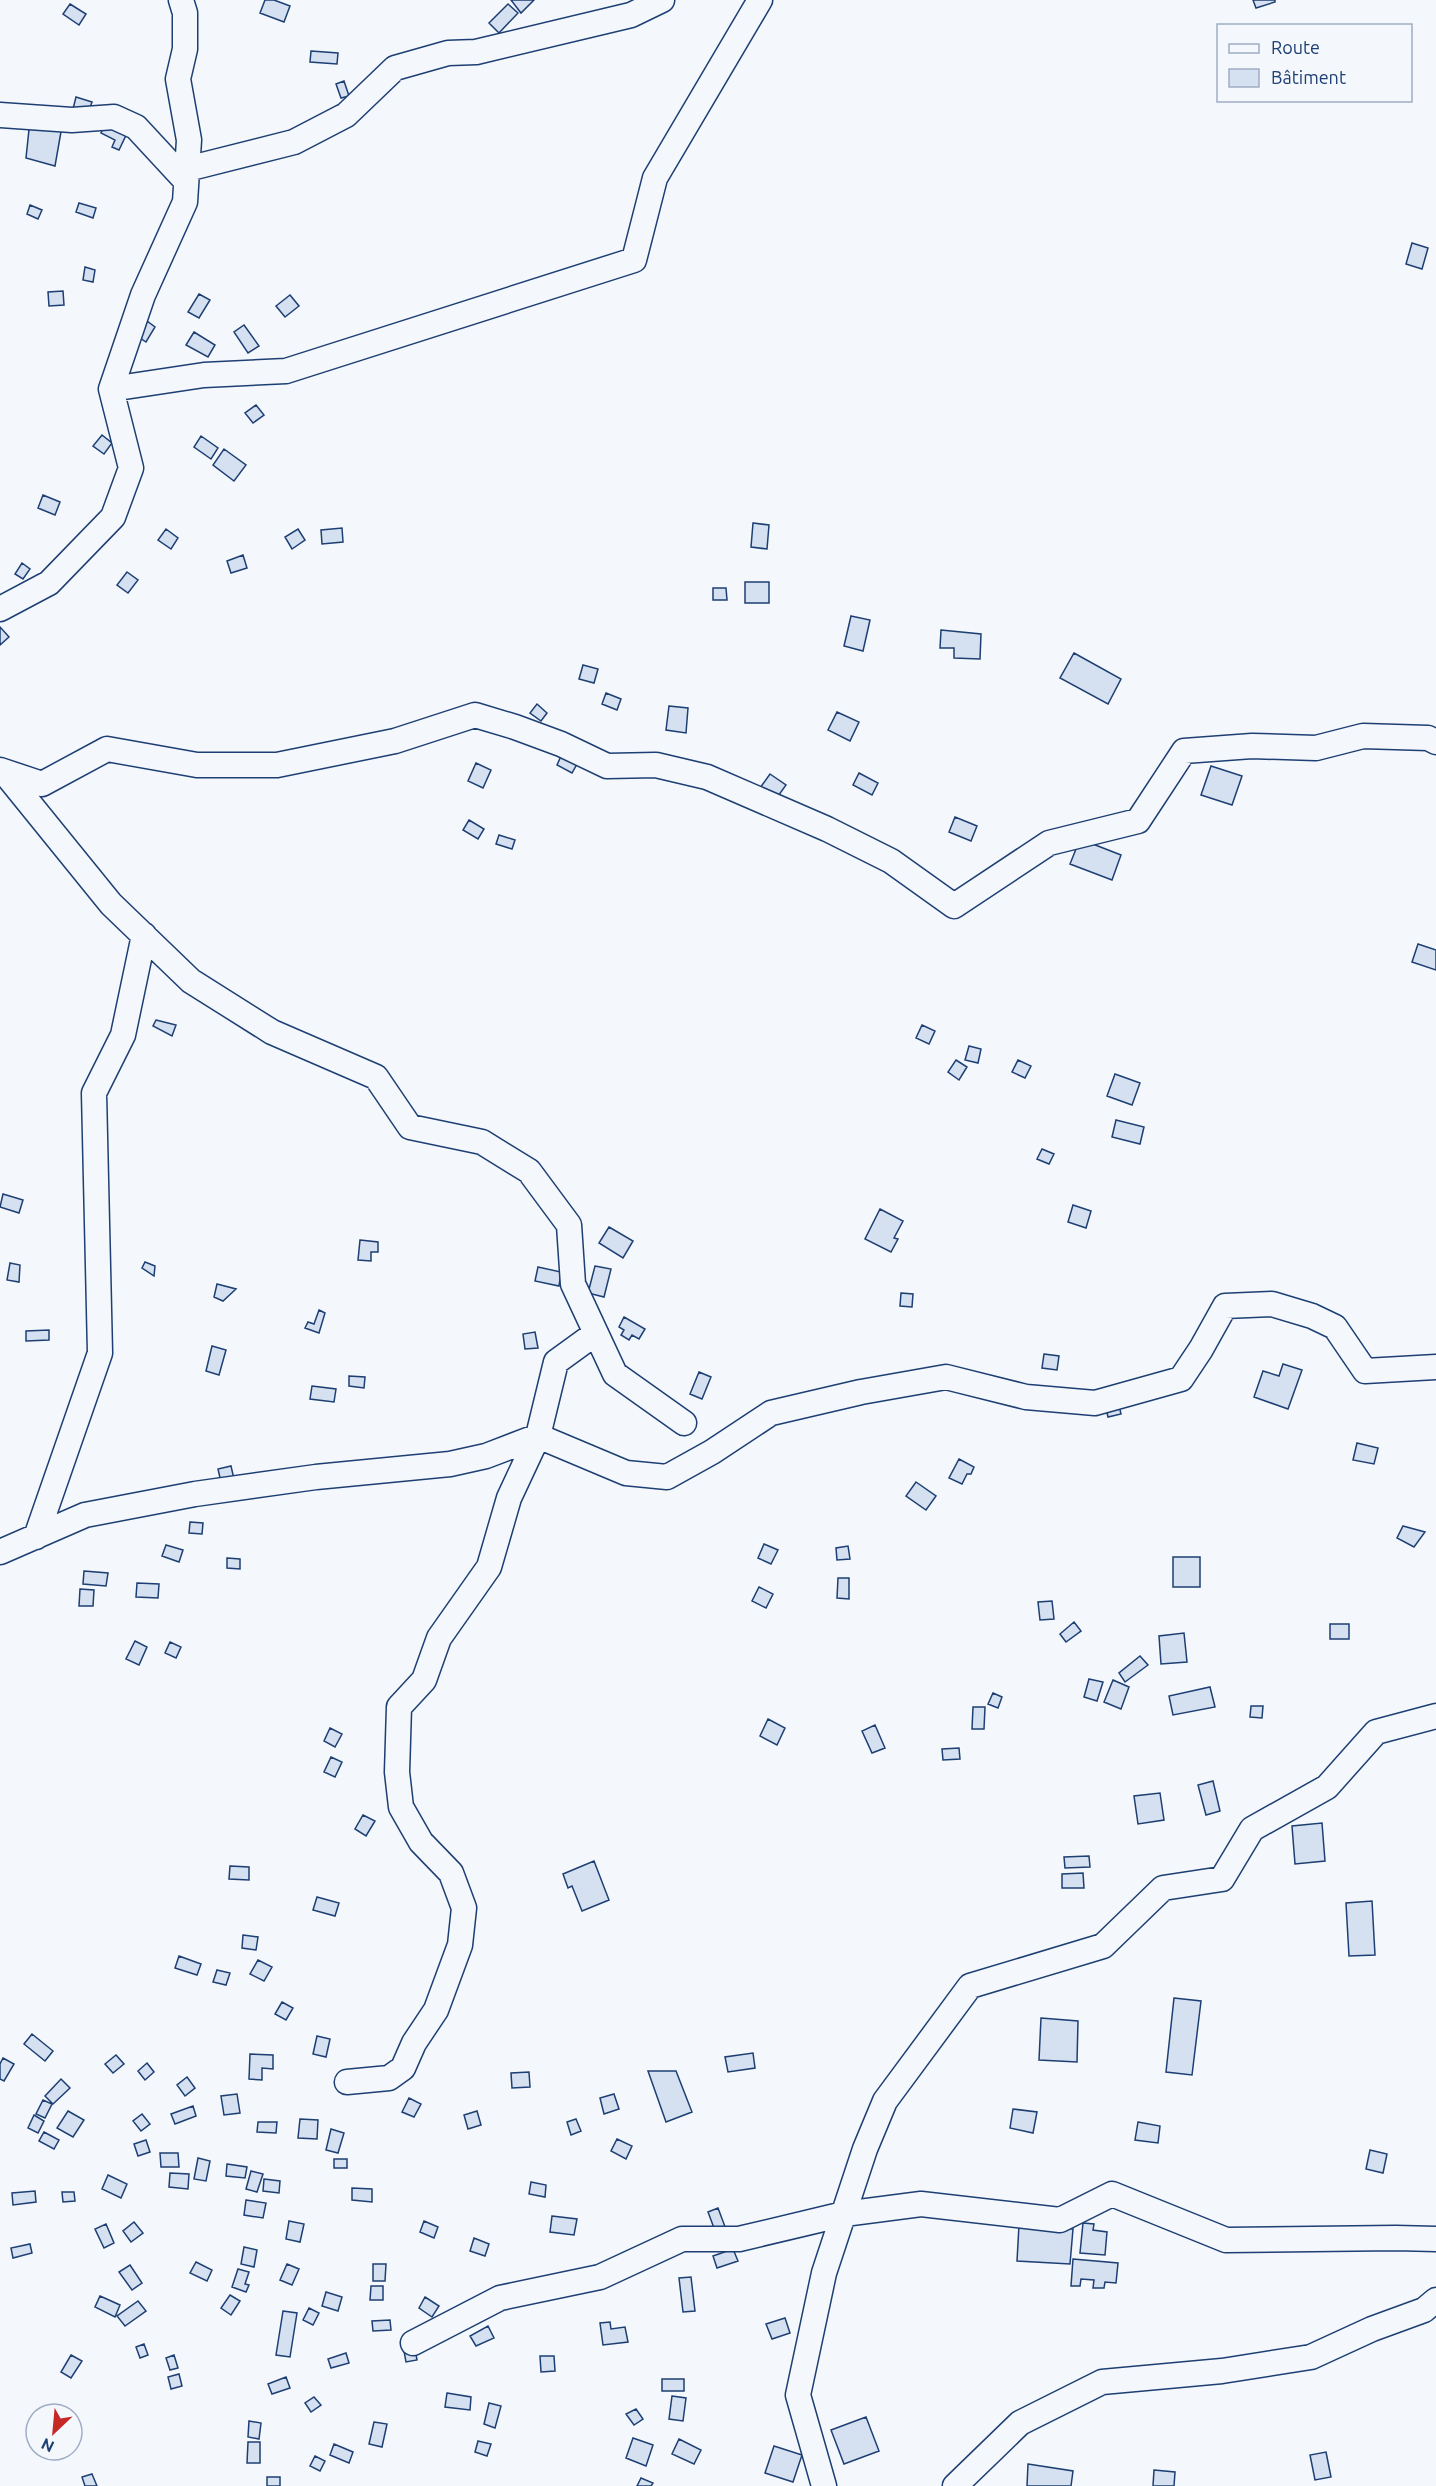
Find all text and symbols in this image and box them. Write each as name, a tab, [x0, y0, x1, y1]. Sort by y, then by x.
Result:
legend	[1217, 24, 1412, 102]
text: Route	[1271, 37, 1320, 57]
text: Bâtiment	[1271, 67, 1346, 87]
north arrow	[24, 2402, 84, 2462]
text: N	[38, 2435, 57, 2456]

